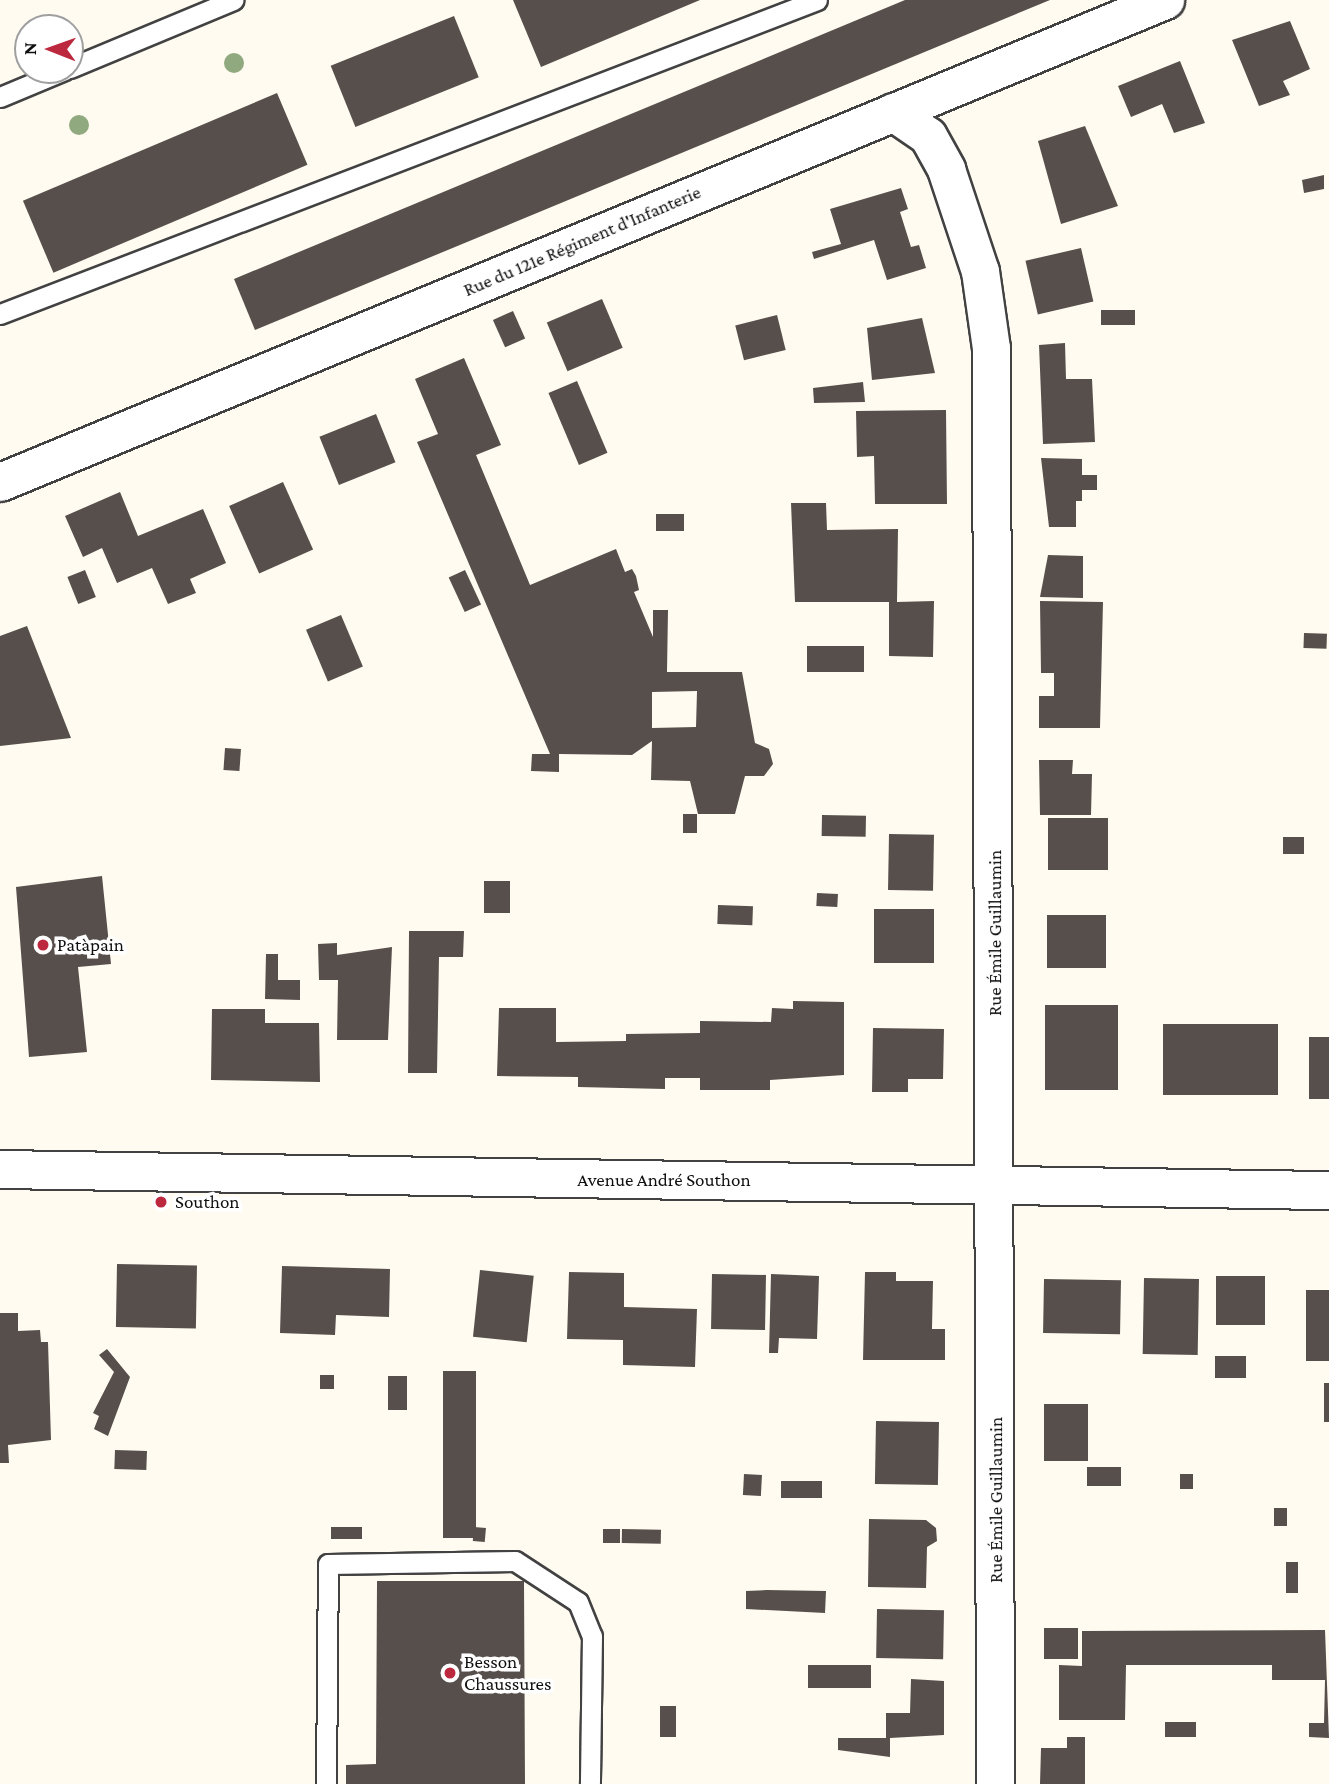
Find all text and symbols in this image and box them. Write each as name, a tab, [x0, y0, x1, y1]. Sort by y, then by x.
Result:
north arrow	[14, 14, 84, 84]
text: N	[19, 42, 40, 55]
street label: Rue du 121e Régiment d'Infanterie	[460, 181, 704, 301]
street label: Rue Émile Guillaumin	[984, 850, 1006, 1016]
place label: Patàpain	[57, 934, 124, 956]
marker: Patàpain	[35, 937, 51, 953]
street label: Avenue André Southon	[577, 1169, 751, 1191]
place label: Southon	[175, 1191, 240, 1213]
marker: Southon	[153, 1194, 169, 1210]
street label: Rue Émile Guillaumin	[985, 1417, 1007, 1583]
place label: Besson Chaussures	[464, 1651, 551, 1695]
marker: Besson Chaussures	[442, 1665, 458, 1681]

